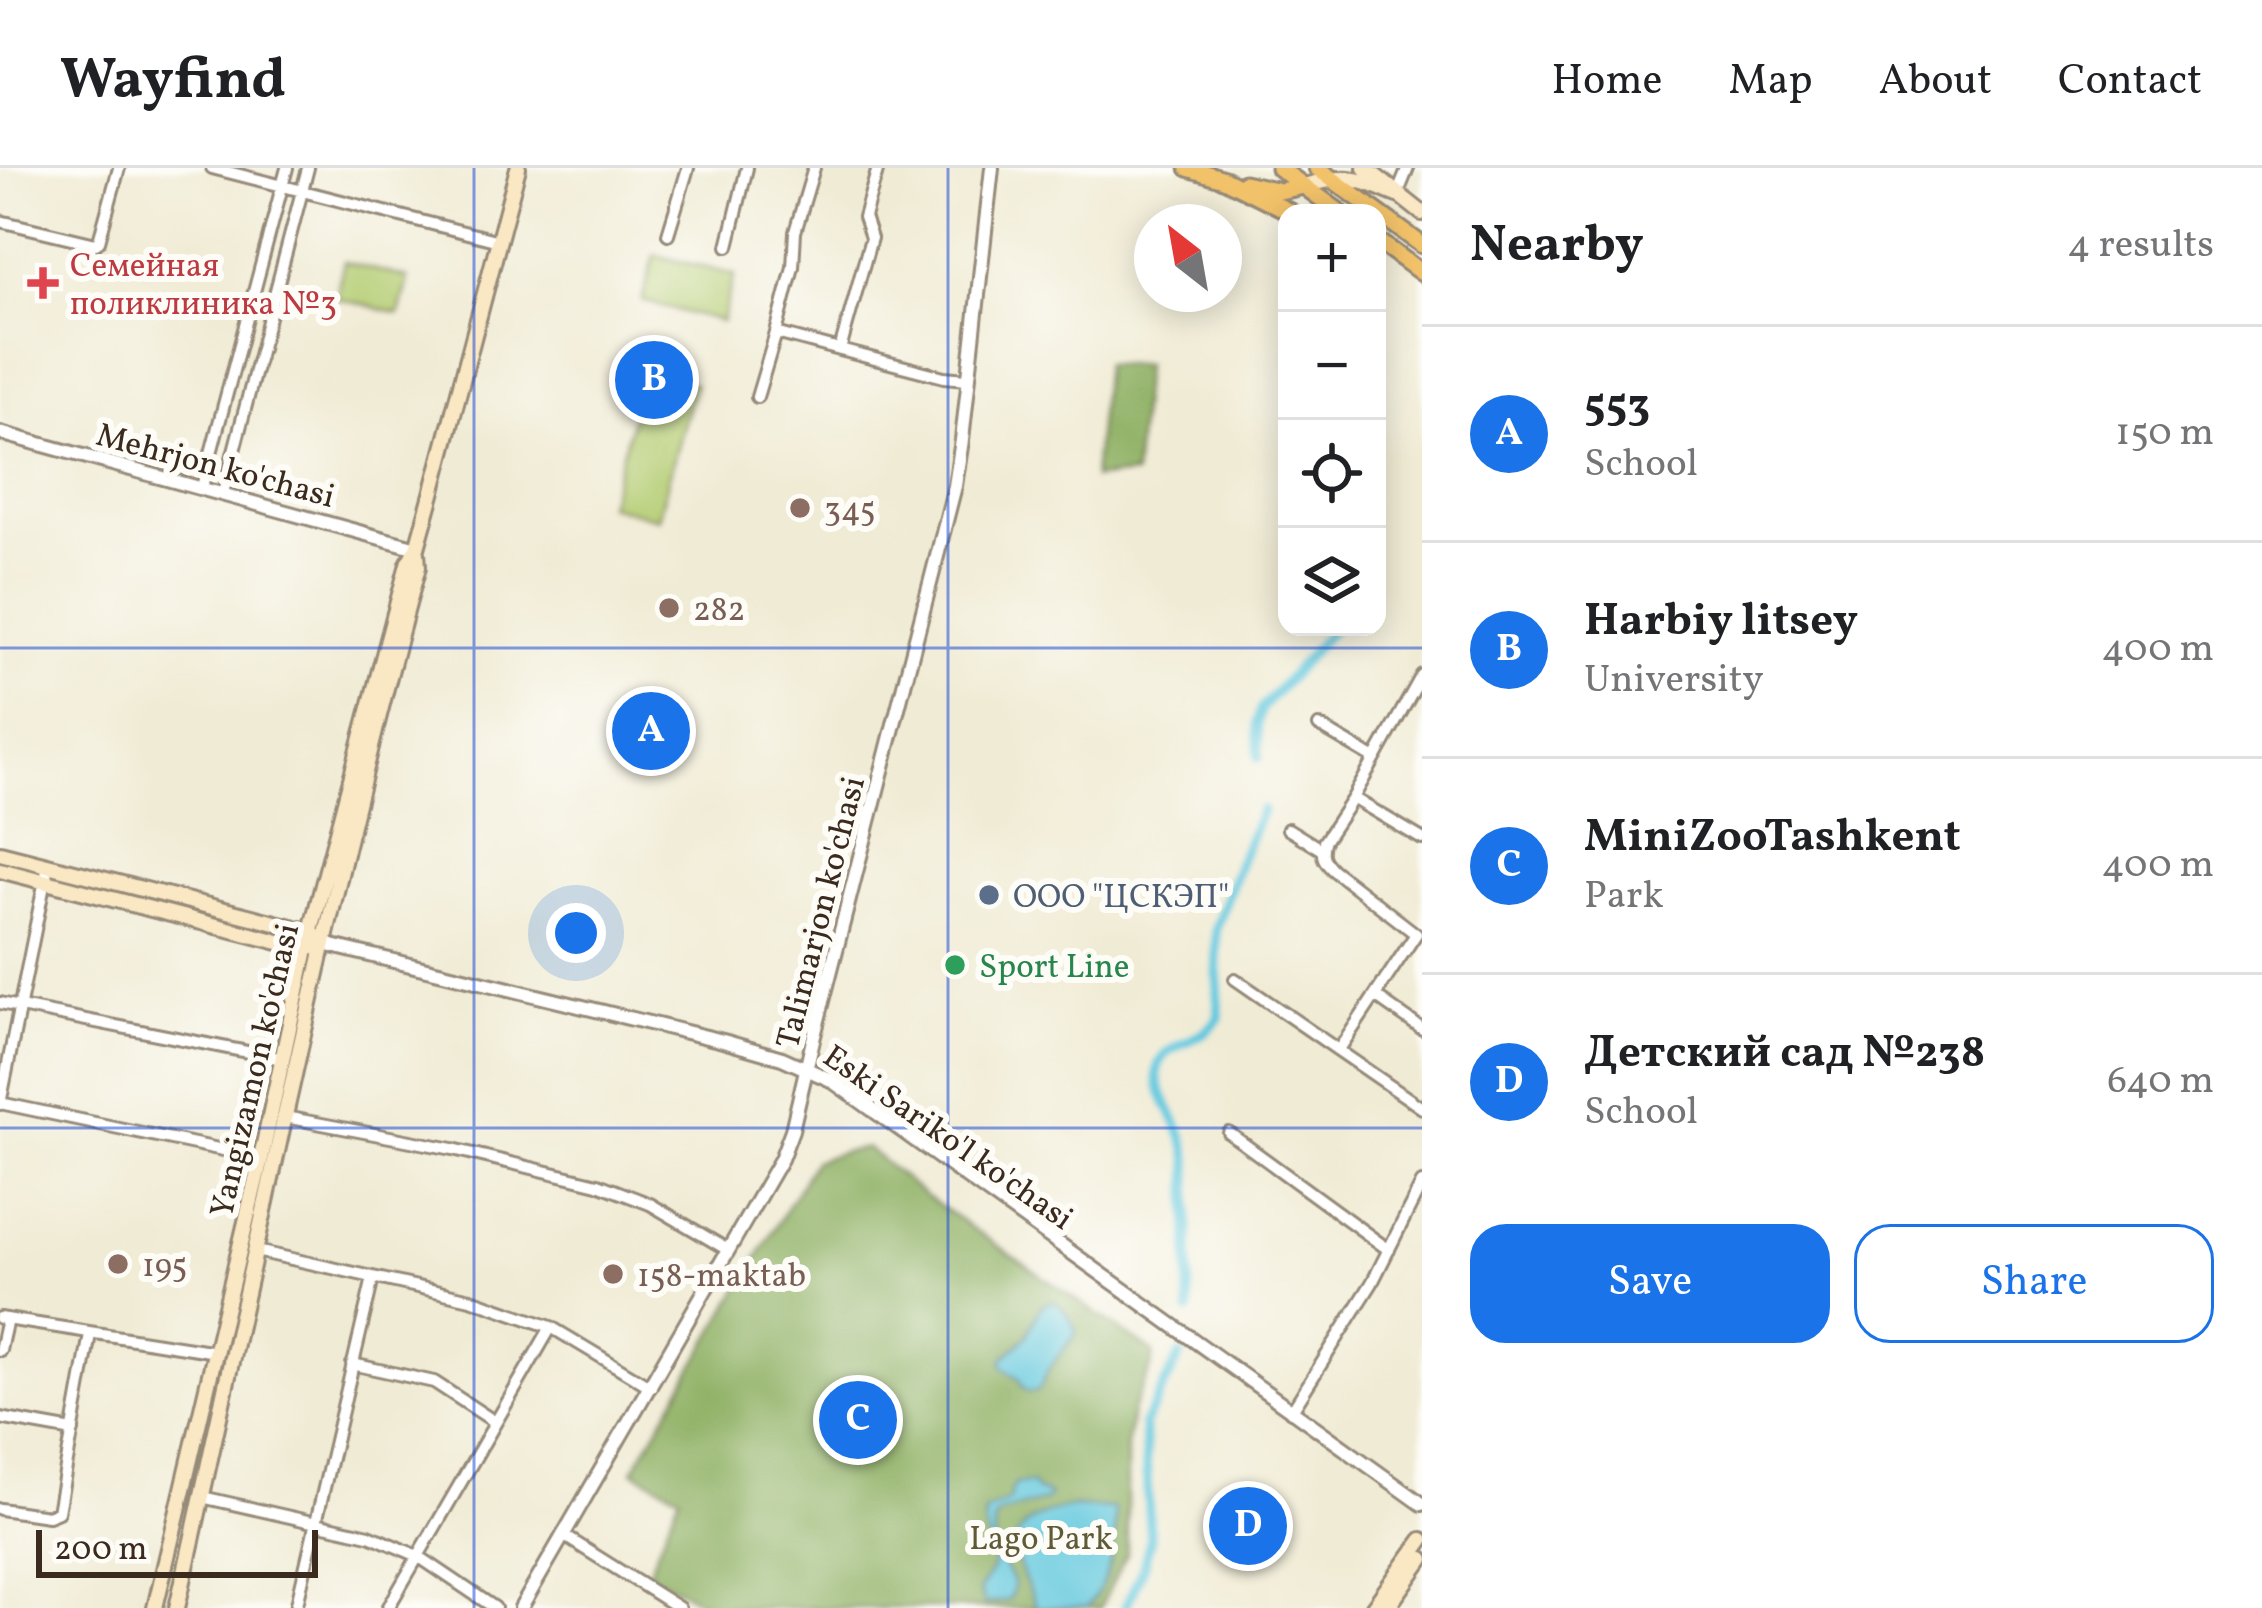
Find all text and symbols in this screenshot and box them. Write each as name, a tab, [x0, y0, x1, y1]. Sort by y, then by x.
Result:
text: Wayfind	[60, 43, 286, 122]
text: Home	[1551, 53, 1663, 112]
text: Map	[1729, 53, 1813, 112]
text: About	[1879, 53, 1992, 112]
text: Contact	[2058, 53, 2202, 112]
north arrow	[1134, 204, 1242, 312]
map controls	[1278, 204, 1386, 636]
button: +	[1278, 204, 1386, 312]
text: Nearby	[1470, 211, 1644, 282]
text: 4 results	[2067, 219, 2214, 273]
place label: Семейная поликлиника №3	[70, 245, 337, 329]
marker: Семейная поликлиника №3	[27, 267, 59, 299]
button: −	[1278, 312, 1386, 420]
pin: B	[615, 335, 693, 425]
text: 553	[1584, 375, 1650, 438]
text: A	[1495, 407, 1523, 461]
text: 150 m	[2115, 407, 2214, 461]
street label: Mehrjon ko'chasi	[91, 414, 339, 522]
button: locate	[1278, 420, 1386, 528]
text: School	[1584, 438, 1698, 492]
place label: 345	[824, 489, 876, 535]
marker: 345	[787, 495, 813, 521]
button: layers	[1278, 528, 1386, 636]
place label: 282	[693, 589, 745, 635]
text: Harbiy litsey	[1584, 591, 1858, 654]
marker: 282	[656, 595, 682, 621]
text: B	[1496, 623, 1522, 677]
text: 400 m	[2102, 623, 2214, 677]
text: University	[1584, 654, 1764, 708]
pin: A	[612, 686, 690, 776]
street label: Talimarjon ko'chasi	[767, 772, 879, 1054]
text: MiniZooTashkent	[1584, 807, 1961, 870]
text: C	[1496, 839, 1522, 893]
text: 400 m	[2102, 839, 2214, 893]
text: Park	[1584, 870, 1664, 924]
place label: ООО "ЦСКЭП"	[1013, 876, 1229, 922]
marker: ООО "ЦСКЭП"	[976, 882, 1002, 908]
your location	[546, 903, 606, 963]
street label: Yangizamon ko'chasi	[201, 919, 313, 1222]
place label: Sport Line	[979, 946, 1129, 992]
marker: Sport Line	[942, 952, 968, 978]
text: Детский сад №238	[1584, 1023, 1985, 1086]
street label: Eski Sariko'l ko'chasi	[812, 1036, 1081, 1243]
text: D	[1495, 1055, 1523, 1109]
text: 640 m	[2107, 1055, 2214, 1109]
text: School	[1584, 1086, 1698, 1140]
button: Save	[1470, 1224, 1830, 1343]
button: Share	[1854, 1224, 2214, 1343]
place label: 195	[142, 1245, 187, 1291]
marker: 195	[105, 1251, 131, 1277]
place label: 158-maktab	[637, 1255, 806, 1301]
marker: 158-maktab	[600, 1261, 626, 1287]
pin: C	[819, 1375, 897, 1465]
pin: D	[1209, 1481, 1287, 1571]
park label: Lago Park	[969, 1518, 1113, 1564]
scale bar	[36, 1524, 318, 1577]
text: 200 m	[54, 1528, 148, 1574]

